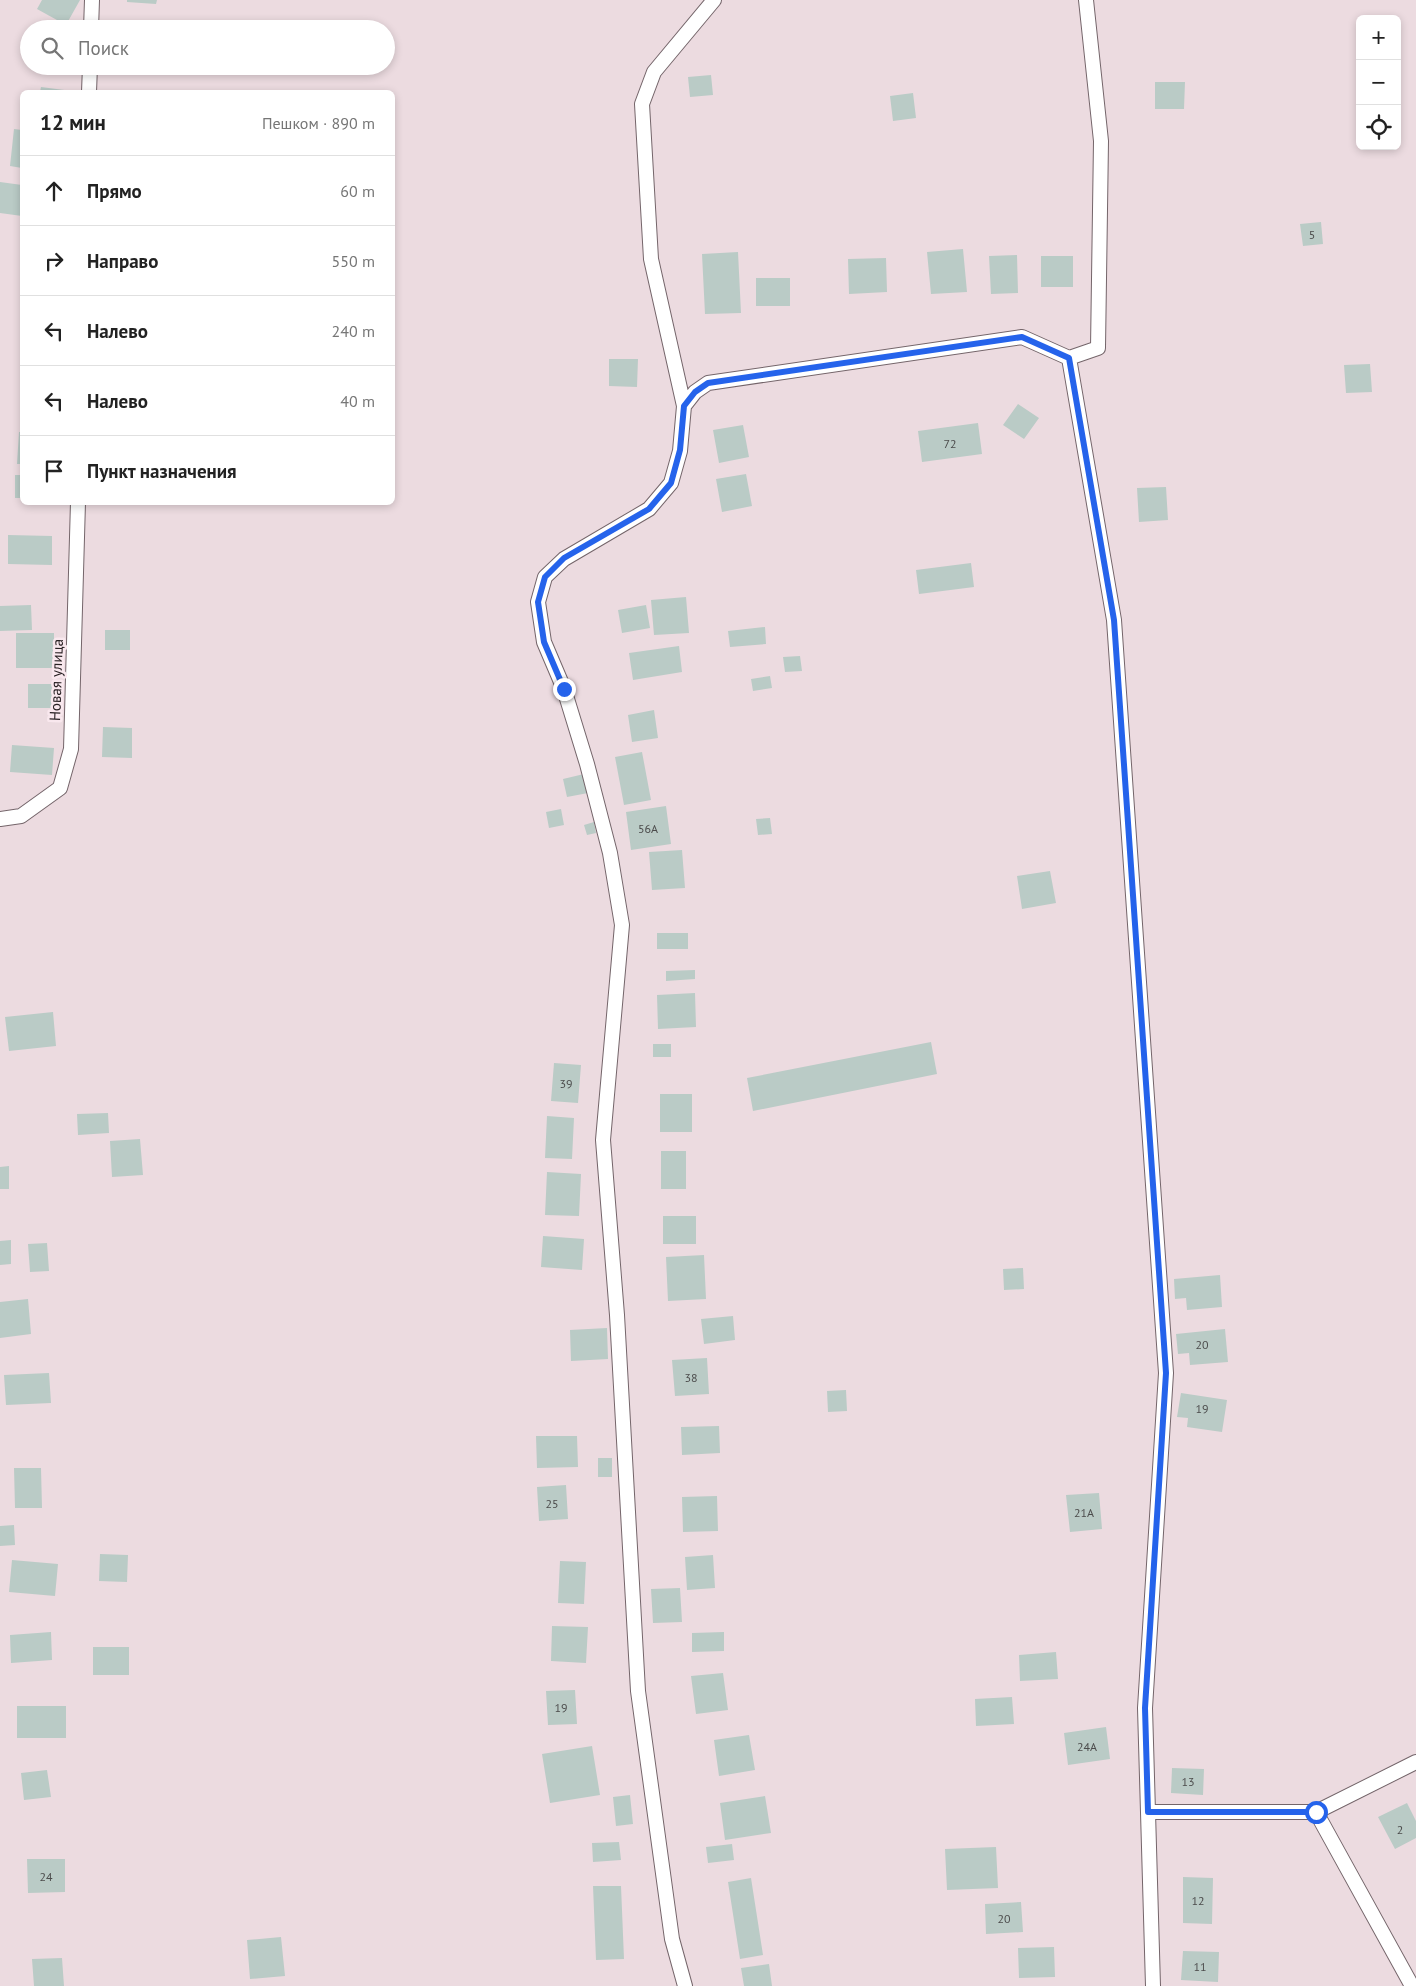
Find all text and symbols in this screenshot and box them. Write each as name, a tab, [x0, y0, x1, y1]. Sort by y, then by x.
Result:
map controls	[1356, 15, 1401, 150]
button: +	[1356, 15, 1401, 60]
search box	[20, 20, 395, 75]
icon: search	[38, 34, 66, 62]
text: Поиск	[78, 36, 129, 60]
button: −	[1356, 60, 1401, 105]
button: locate	[1356, 105, 1401, 150]
text: 12 мин	[40, 109, 106, 136]
text: Пешком · 890 m	[262, 113, 375, 133]
icon: ahead	[40, 177, 68, 205]
text: Прямо	[87, 179, 142, 203]
text: 60 m	[340, 181, 375, 201]
house number: 5	[1309, 227, 1315, 242]
icon: right	[40, 247, 68, 275]
text: Направо	[87, 249, 158, 273]
text: 550 m	[332, 251, 375, 271]
icon: left	[40, 317, 68, 345]
text: Налево	[87, 319, 148, 343]
text: 240 m	[332, 321, 375, 341]
icon: left	[40, 387, 68, 415]
text: Налево	[87, 389, 148, 413]
text: 40 m	[340, 391, 375, 411]
house number: 72	[943, 436, 957, 451]
icon: arrive	[40, 457, 68, 485]
text: Пункт назначения	[87, 459, 237, 483]
street label: Новая улица	[45, 639, 67, 721]
route end	[553, 678, 576, 701]
house number: 56А	[638, 821, 658, 836]
house number: 39	[559, 1076, 573, 1091]
house number: 20	[1195, 1337, 1209, 1352]
house number: 38	[684, 1370, 698, 1385]
house number: 19	[1195, 1401, 1209, 1416]
house number: 25	[545, 1496, 559, 1511]
house number: 21А	[1074, 1505, 1094, 1520]
house number: 19	[554, 1700, 568, 1715]
house number: 24А	[1077, 1739, 1097, 1754]
house number: 13	[1181, 1774, 1195, 1789]
route start	[1305, 1801, 1328, 1824]
house number: 2	[1397, 1822, 1403, 1837]
house number: 24	[39, 1869, 53, 1884]
house number: 12	[1191, 1893, 1205, 1908]
house number: 20	[997, 1911, 1011, 1926]
house number: 11	[1193, 1959, 1207, 1974]

